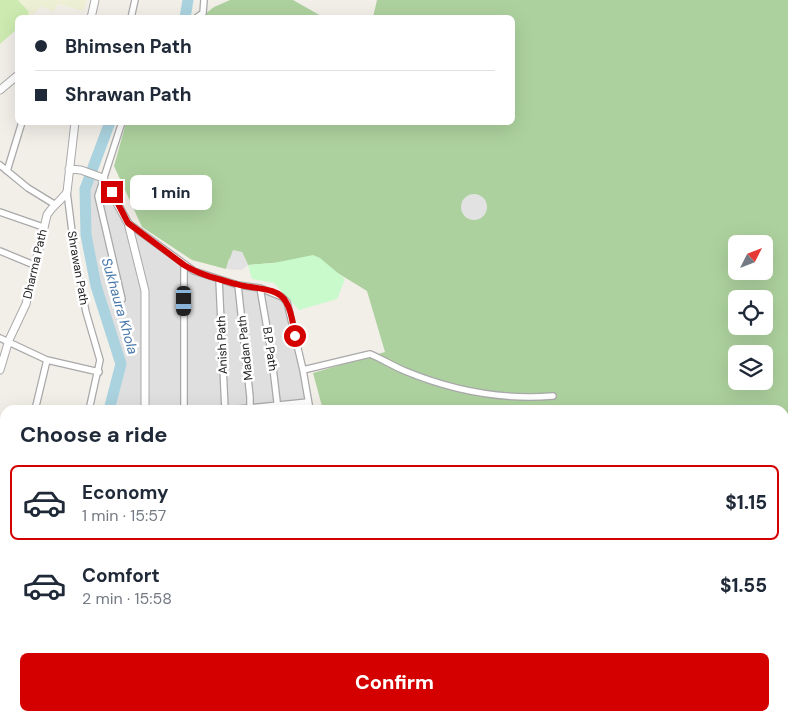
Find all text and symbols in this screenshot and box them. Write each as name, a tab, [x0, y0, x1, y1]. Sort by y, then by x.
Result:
text: Bhimsen Path	[65, 34, 192, 59]
text: Shrawan Path	[65, 82, 191, 107]
callout: 1 min	[130, 174, 212, 210]
route end	[101, 181, 123, 203]
text: 1 min	[151, 182, 191, 203]
street label: Dharma Path	[19, 227, 51, 300]
street label: Shrawan Path	[64, 230, 92, 306]
north arrow	[728, 235, 772, 280]
map controls	[728, 235, 773, 390]
water label: Sukhaura Khola	[98, 256, 142, 357]
car	[176, 286, 191, 316]
button: locate	[728, 290, 773, 335]
street label: Anish Path	[213, 315, 231, 375]
street label: Madan Path	[234, 315, 256, 381]
route start	[284, 325, 306, 347]
street label: B.P Path	[259, 326, 281, 372]
button: layers	[728, 345, 773, 390]
text: Choose a ride	[20, 420, 168, 449]
icon: car	[22, 480, 67, 525]
text: Economy	[82, 480, 169, 505]
text: $1.15	[725, 490, 767, 515]
text: 1 min · 15:57	[82, 505, 166, 526]
icon: car	[22, 563, 67, 608]
text: Comfort	[82, 563, 160, 588]
text: $1.55	[720, 573, 767, 598]
text: 2 min · 15:58	[82, 588, 172, 609]
button: Confirm	[20, 653, 769, 711]

